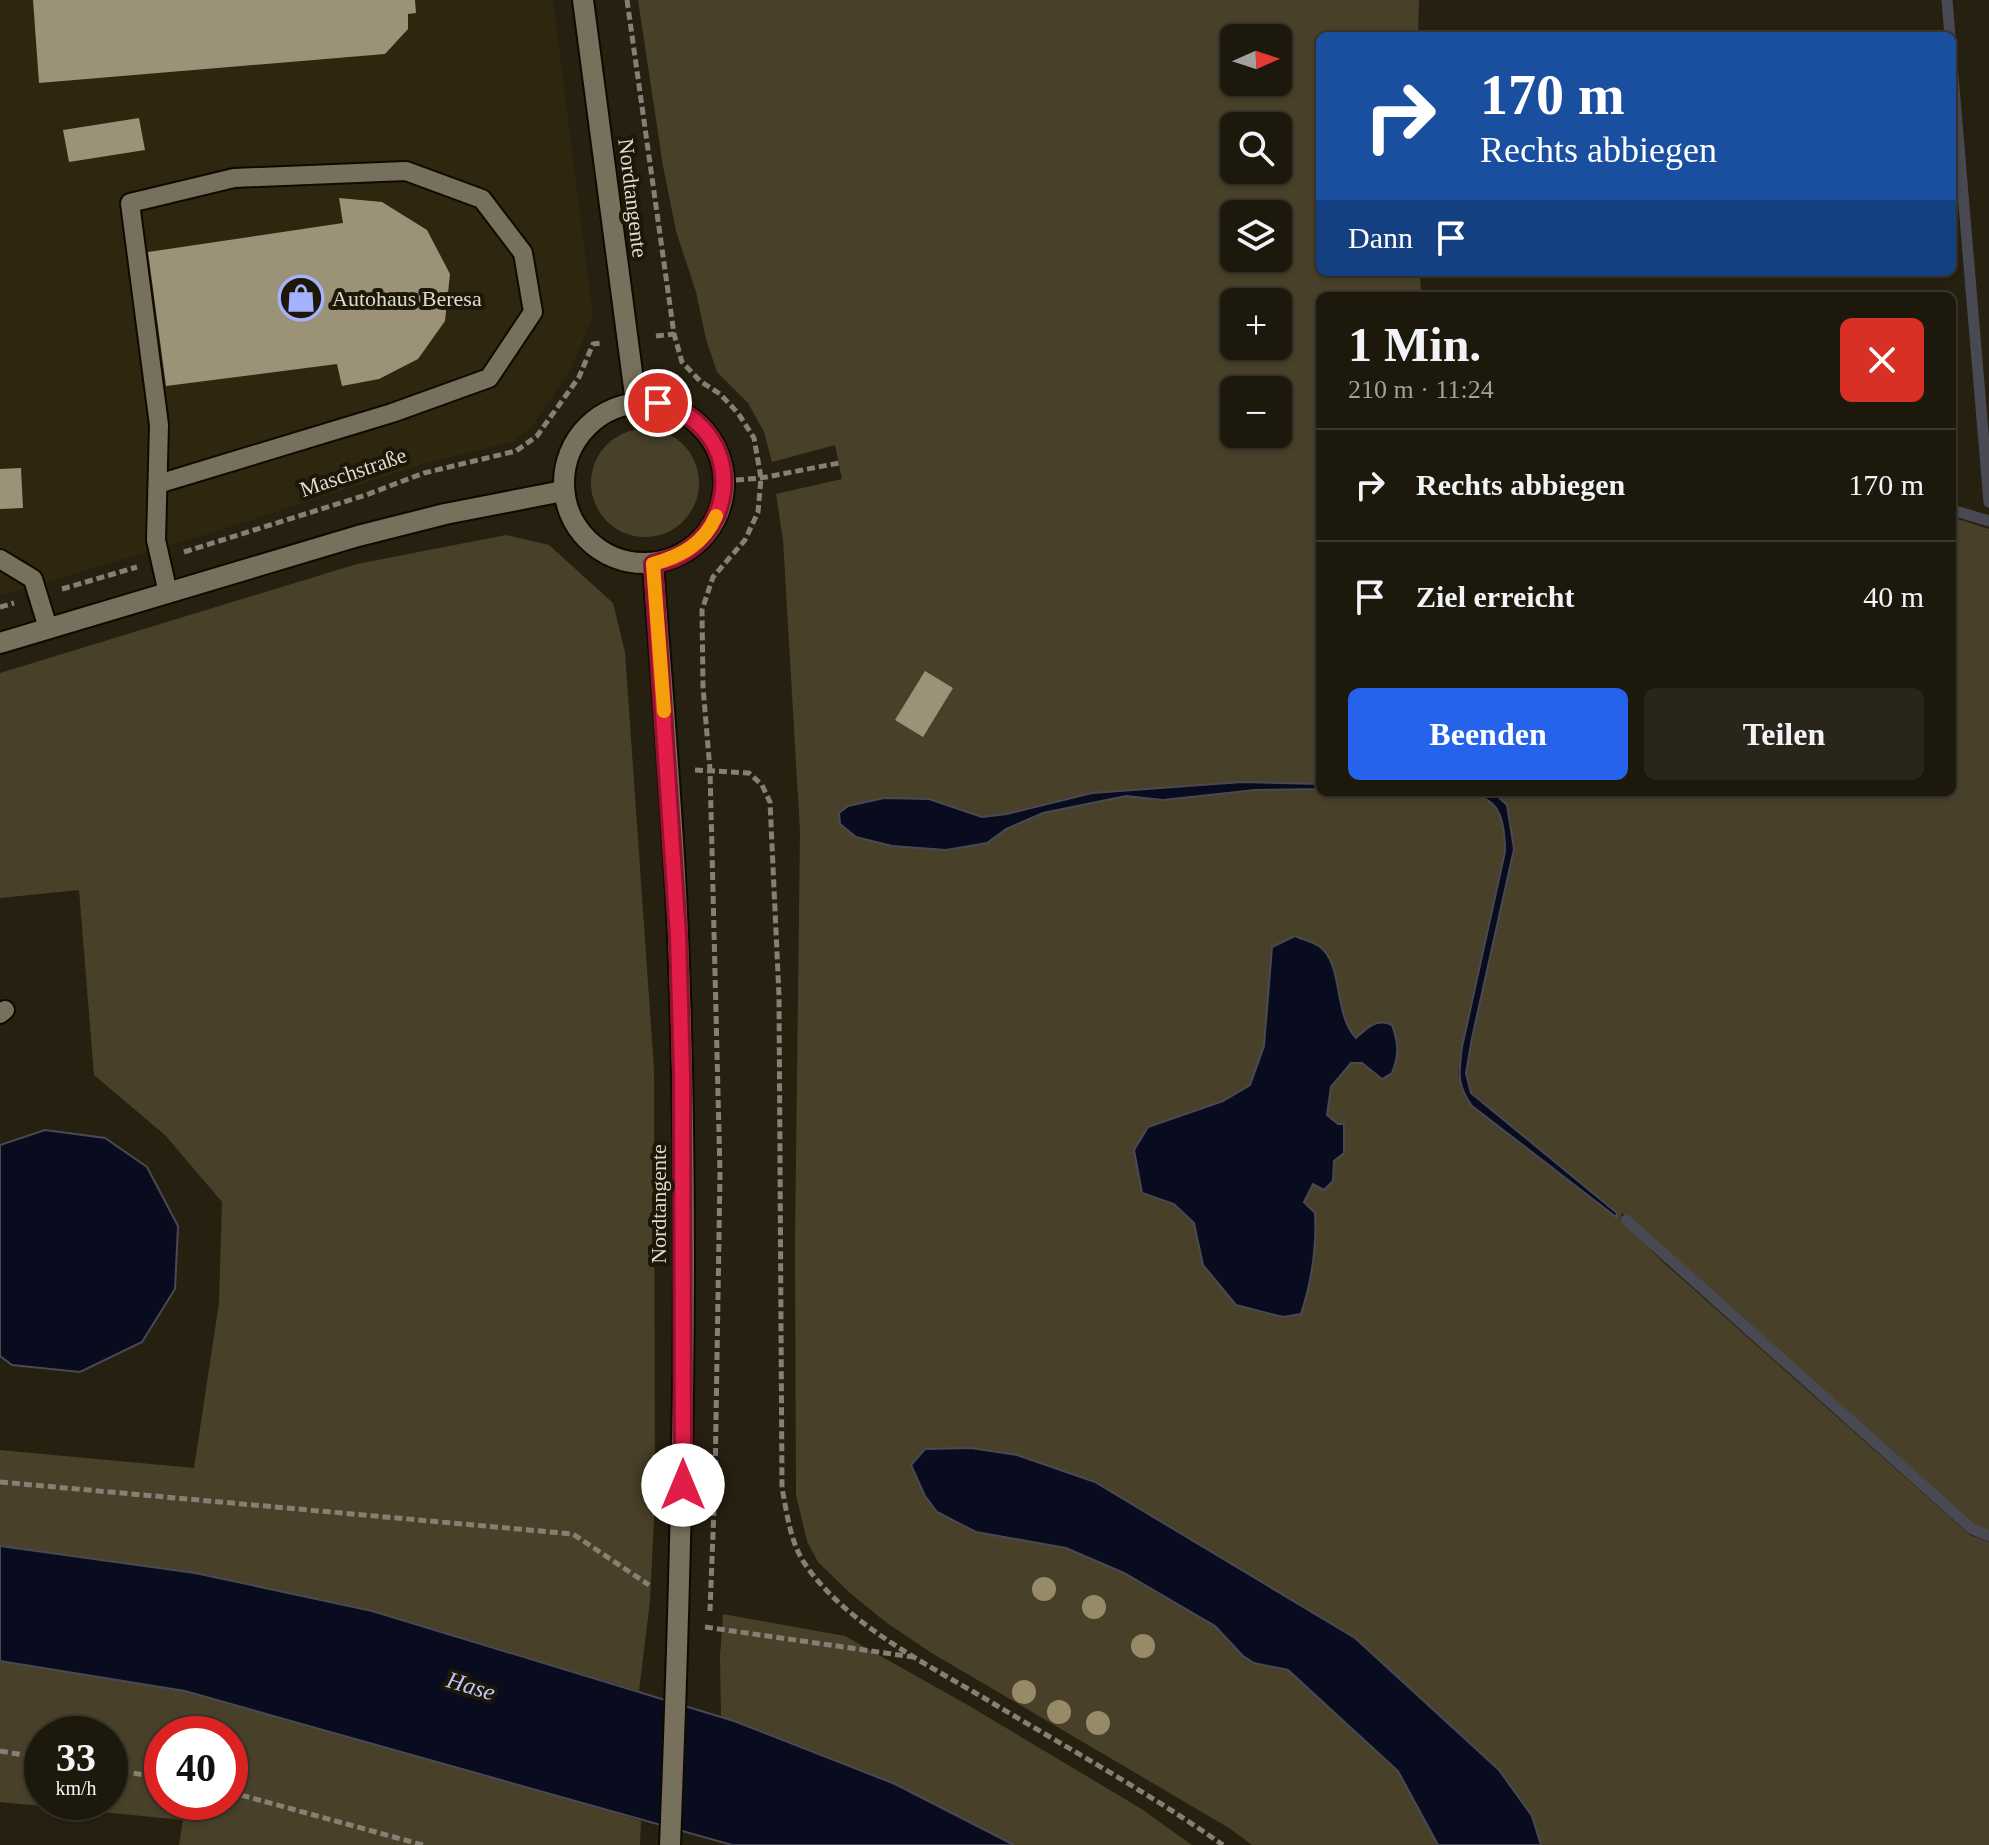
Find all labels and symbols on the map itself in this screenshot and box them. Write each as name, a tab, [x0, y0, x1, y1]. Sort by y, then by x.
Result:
north arrow	[1220, 24, 1292, 96]
street label: Nordtangente	[613, 137, 653, 259]
shop icon: Autohaus Beresa	[277, 274, 325, 322]
place label: Autohaus Beresa	[332, 286, 482, 311]
pin	[624, 369, 692, 437]
street label: Maschstraße	[296, 442, 410, 502]
street label: Nordtangente	[646, 1144, 671, 1264]
position arrow	[641, 1443, 725, 1527]
water label: Hase	[443, 1666, 499, 1706]
speed limit sign: 40	[144, 1716, 248, 1820]

